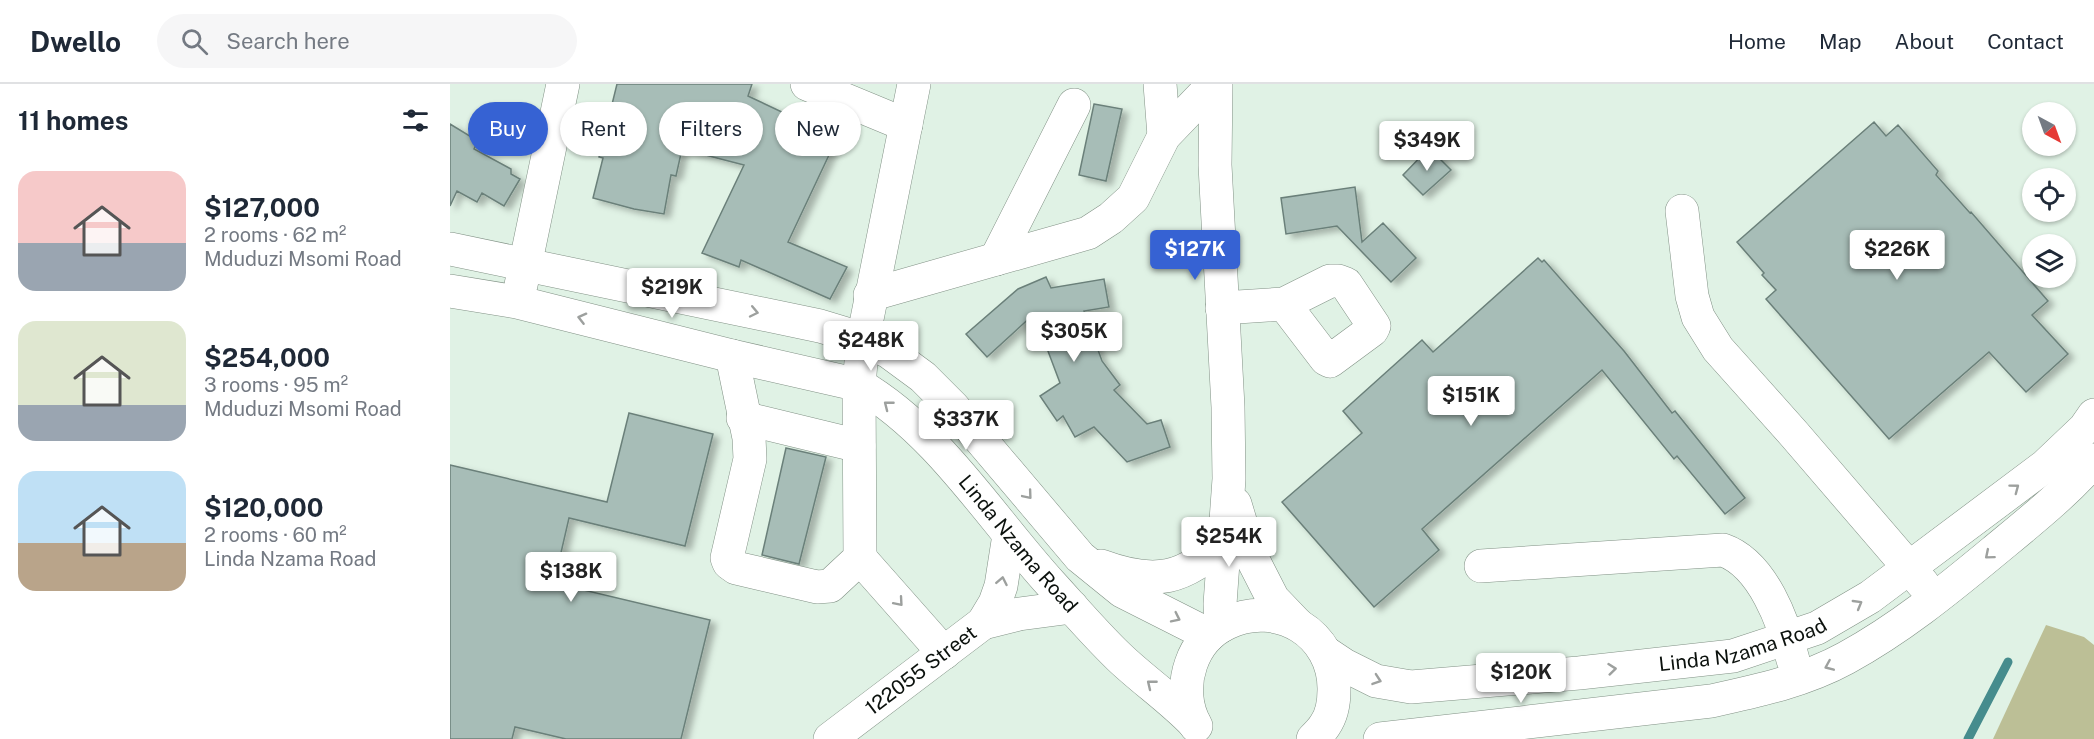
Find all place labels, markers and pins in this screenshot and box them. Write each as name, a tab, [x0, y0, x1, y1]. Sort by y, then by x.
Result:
pin: $349K	[1385, 121, 1469, 172]
pin: $127K	[1153, 230, 1237, 281]
pin: $226K	[1855, 230, 1939, 281]
pin: $219K	[630, 268, 714, 319]
pin: $305K	[1032, 312, 1116, 363]
pin: $248K	[829, 321, 913, 372]
pin: $151K	[1429, 376, 1513, 427]
pin: $337K	[924, 400, 1008, 451]
pin: $254K	[1187, 517, 1271, 568]
pin: $138K	[529, 552, 613, 603]
pin: $120K	[1479, 653, 1563, 704]

